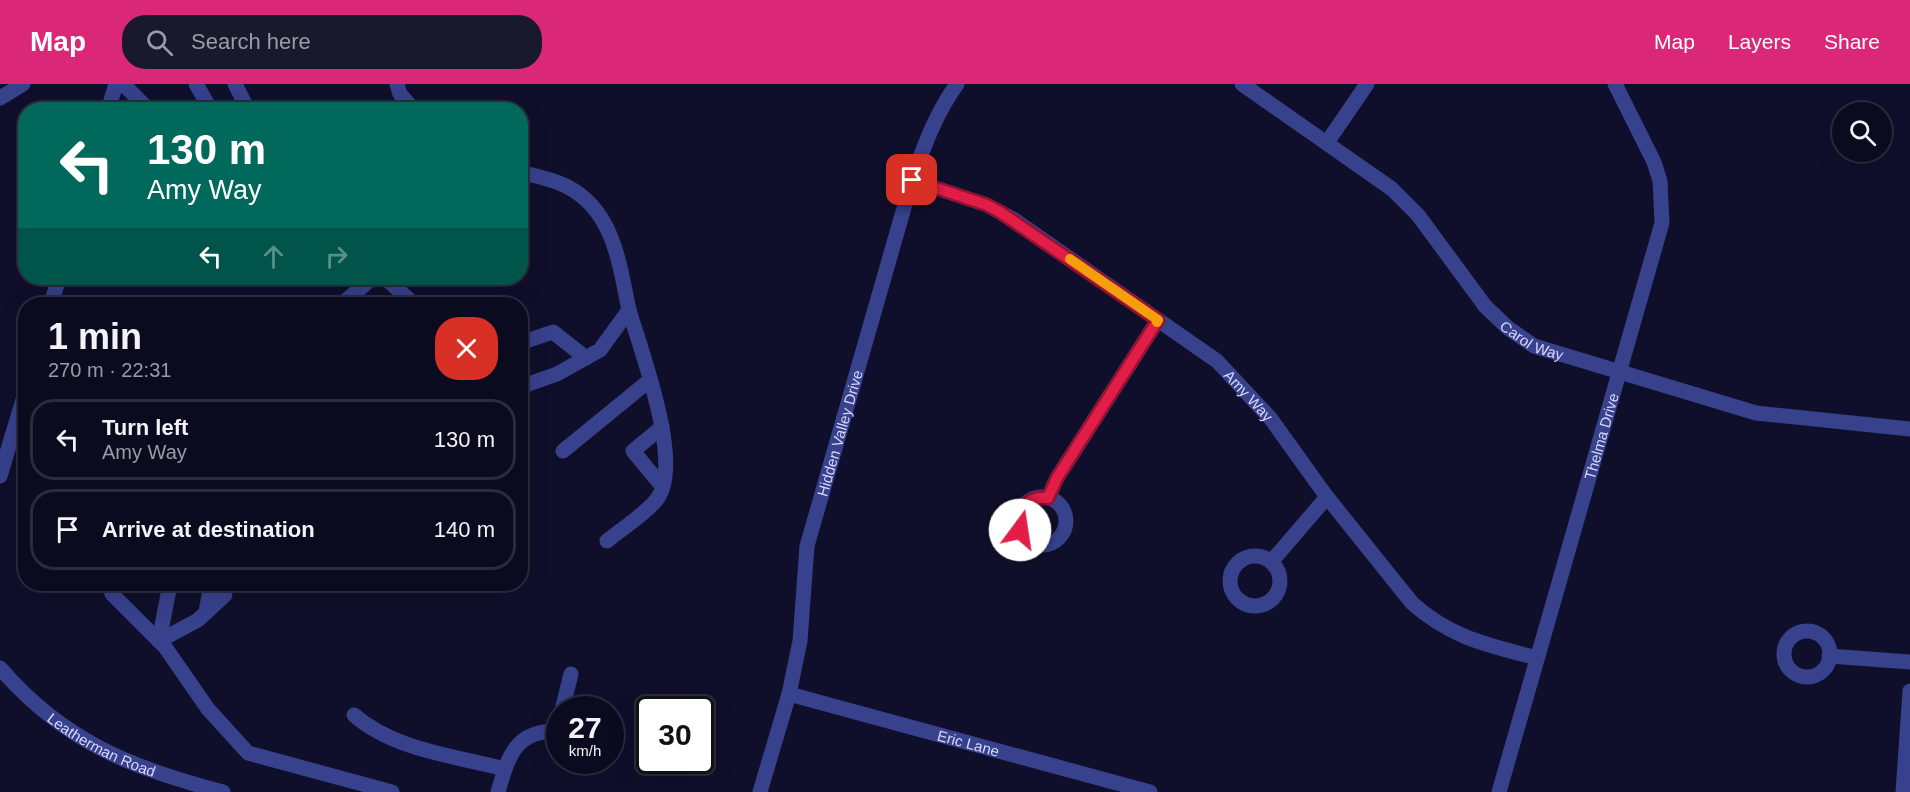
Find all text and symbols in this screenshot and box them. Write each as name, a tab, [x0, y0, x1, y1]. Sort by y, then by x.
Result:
search box	[122, 15, 542, 69]
text: Map	[30, 26, 86, 57]
icon: search	[143, 26, 176, 59]
text: Search here	[191, 29, 311, 54]
text: Map	[1654, 30, 1695, 53]
text: Layers	[1728, 30, 1791, 53]
text: Share	[1824, 30, 1880, 53]
map controls	[1832, 102, 1892, 162]
button: search	[1832, 102, 1892, 162]
icon: left	[48, 126, 126, 204]
text: 130 m	[147, 126, 266, 173]
pin	[886, 154, 937, 205]
icon: arrive	[895, 163, 928, 196]
text: Amy Way	[147, 175, 262, 205]
icon: left	[194, 240, 227, 273]
icon: ahead	[257, 240, 290, 273]
icon: right	[320, 240, 353, 273]
text: 1 min	[48, 316, 142, 357]
button: close	[435, 317, 498, 380]
street label: Carol Way	[1497, 317, 1566, 363]
text: 270 m · 22:31	[48, 359, 171, 381]
street label: Amy Way	[1221, 366, 1277, 425]
street label: Hidden Valley Drive	[813, 368, 866, 498]
street label: Thelma Drive	[1580, 391, 1621, 482]
text: Turn left	[102, 415, 188, 440]
icon: left	[51, 423, 84, 456]
text: 130 m	[434, 427, 495, 452]
text: Amy Way	[102, 441, 187, 463]
position arrow	[988, 498, 1052, 562]
icon: arrive	[51, 513, 84, 546]
text: Arrive at destination	[102, 517, 315, 542]
text: 140 m	[434, 517, 495, 542]
speed limit sign: 30	[636, 696, 714, 774]
street label: Leatherman Road	[44, 709, 158, 780]
text: 27	[568, 711, 602, 744]
street label: Eric Lane	[936, 726, 1001, 759]
text: km/h	[569, 742, 601, 759]

